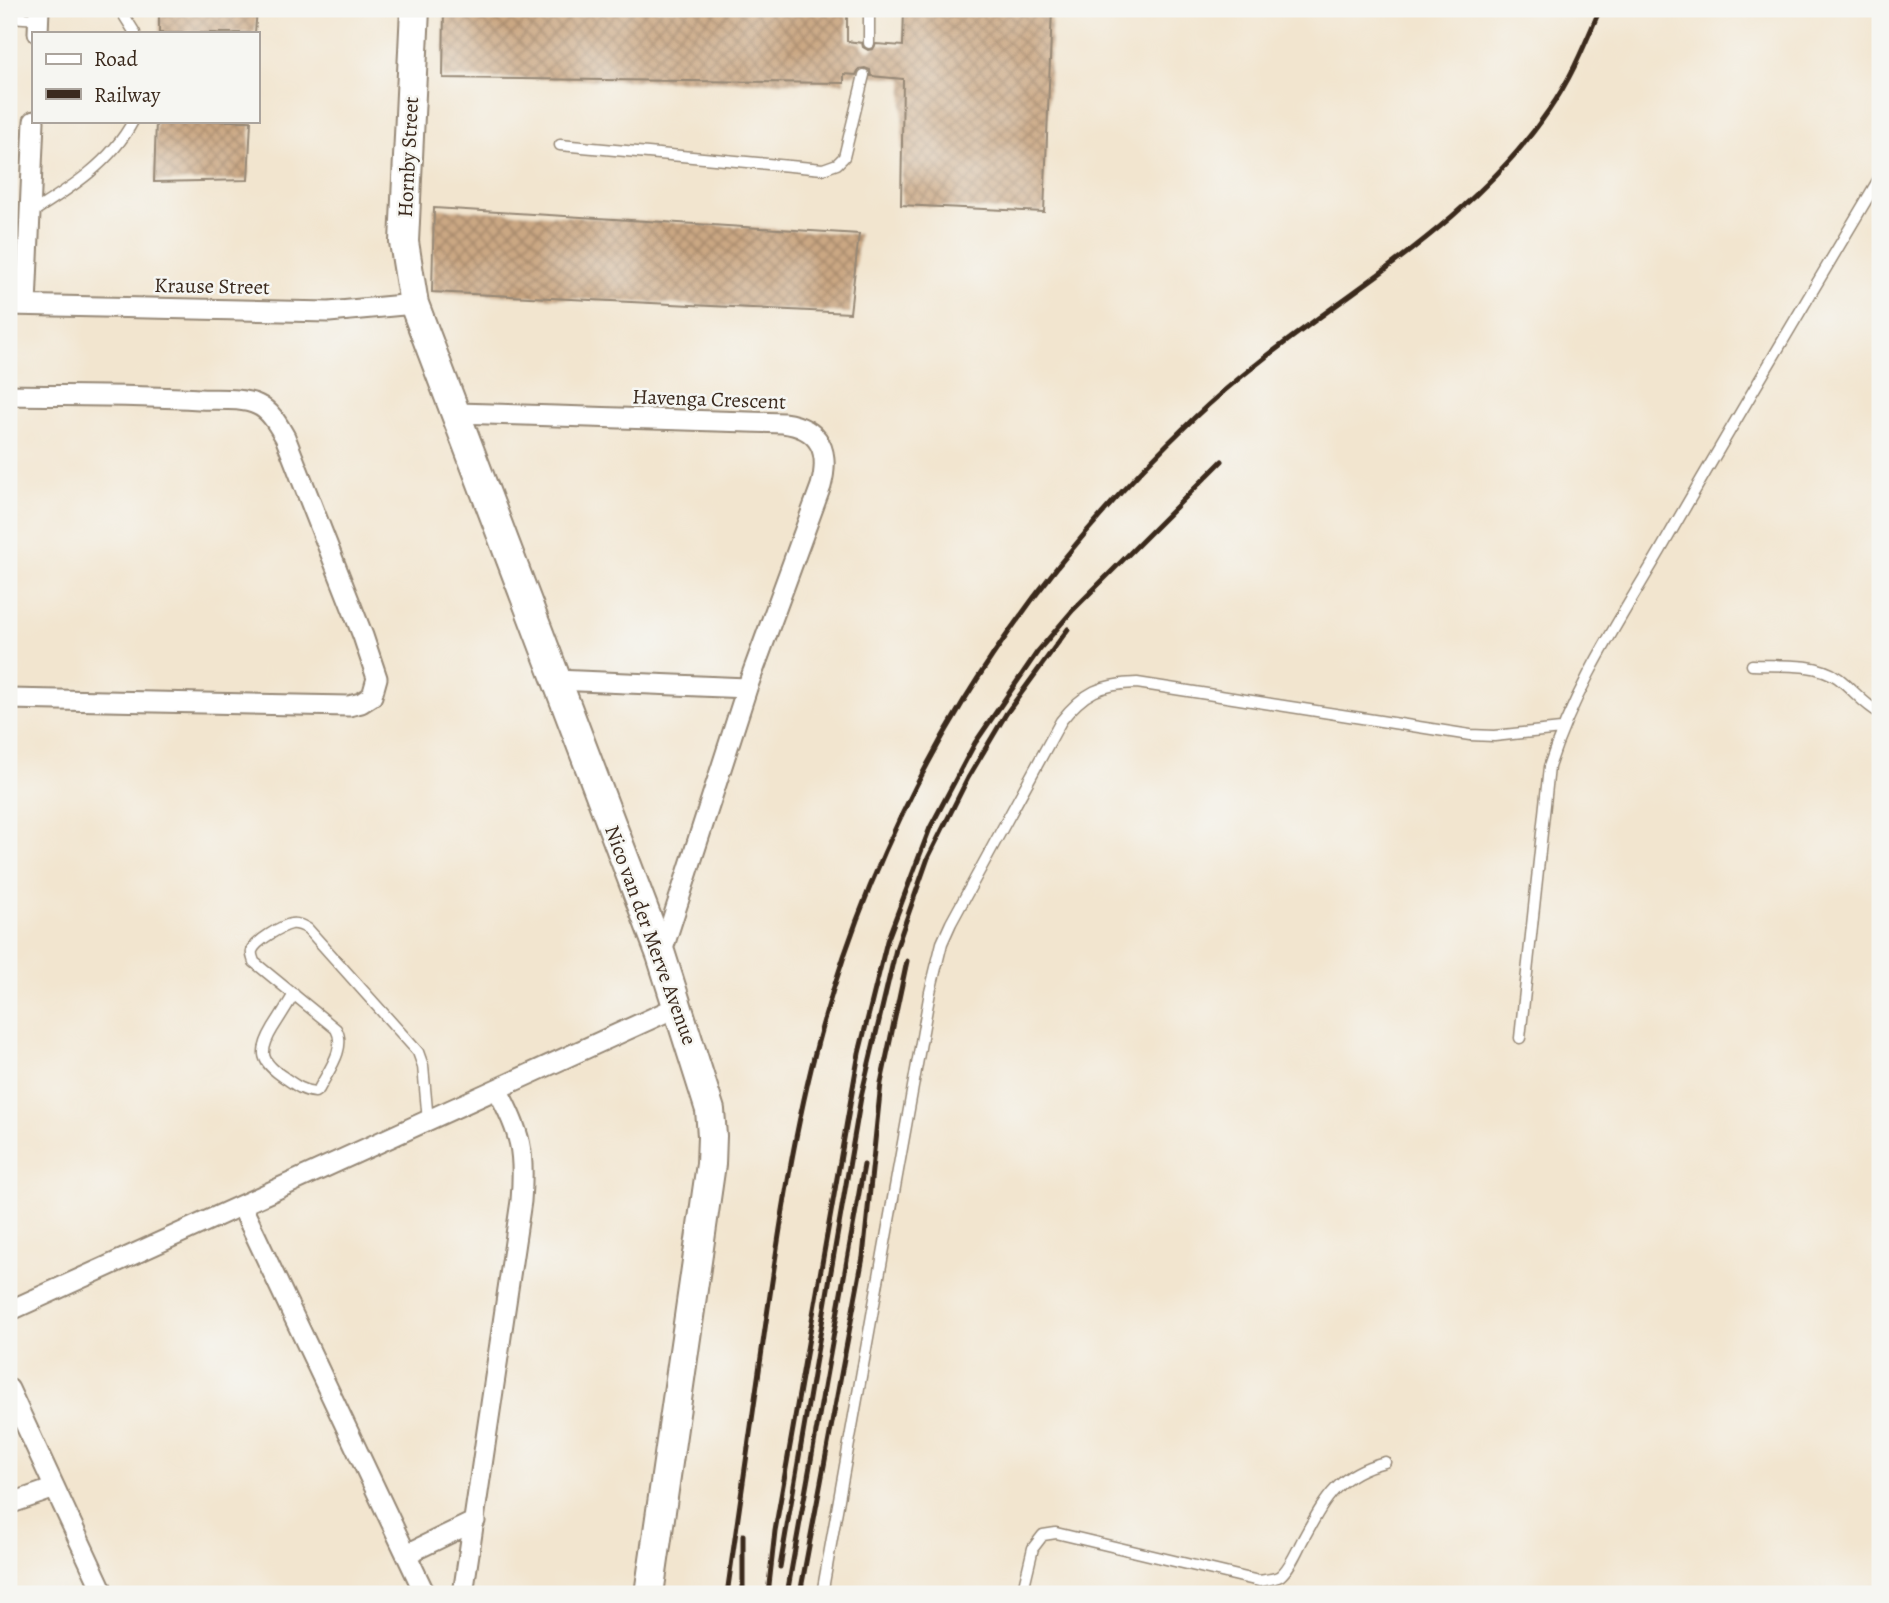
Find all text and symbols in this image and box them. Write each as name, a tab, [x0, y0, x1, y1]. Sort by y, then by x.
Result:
legend	[32, 32, 259, 122]
text: Road	[94, 45, 138, 73]
text: Railway	[94, 81, 161, 109]
street label: Hornby Street	[391, 96, 425, 218]
street label: Krause Street	[154, 271, 270, 301]
street label: Havenga Crescent	[632, 382, 786, 416]
street label: Nico van der Merve Avenue	[598, 821, 704, 1049]

